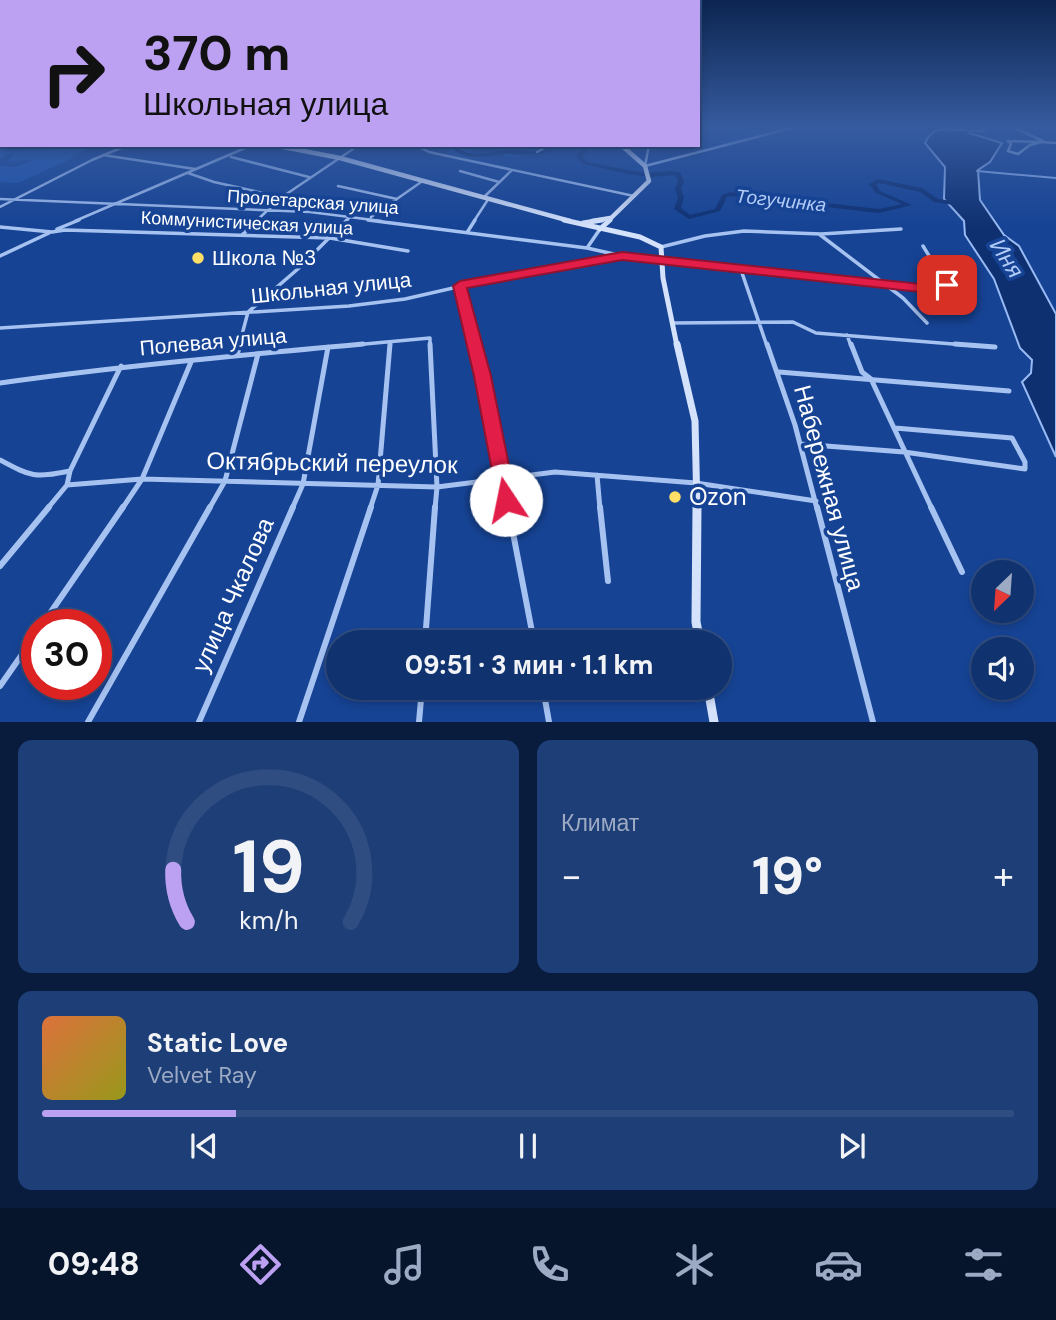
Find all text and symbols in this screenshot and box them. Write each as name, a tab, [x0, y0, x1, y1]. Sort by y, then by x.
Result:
text: 370 m	[143, 21, 290, 85]
icon: right	[28, 28, 119, 119]
text: Школьная улица	[143, 83, 388, 125]
water label: Тогучинка	[734, 183, 827, 218]
street label: Пролетарская улица	[226, 184, 401, 220]
street label: Коммунистическая улица	[140, 205, 355, 241]
water label: Иня	[983, 232, 1031, 284]
place label: Школа №3	[212, 244, 316, 272]
marker: Школа №3	[190, 250, 206, 266]
pin	[917, 255, 977, 315]
street label: Школьная улица	[249, 266, 413, 310]
icon: arrive	[928, 266, 966, 304]
street label: Полевая улица	[138, 322, 288, 362]
street label: Набережная улица	[787, 381, 872, 595]
street label: Октябрьский переулок	[206, 445, 458, 480]
position arrow	[469, 463, 543, 537]
place label: Ozon	[689, 481, 747, 512]
marker: Ozon	[667, 489, 683, 505]
street label: улица Чкалова	[185, 512, 281, 677]
north arrow	[971, 560, 1034, 623]
map controls	[971, 560, 1034, 700]
speed limit sign: 30	[21, 609, 112, 700]
button: sound	[971, 637, 1034, 700]
text: 09:51 · 3 мин · 1.1 km	[405, 648, 653, 682]
text: Климат	[561, 808, 639, 838]
text: 19	[232, 821, 305, 916]
text: 19°	[752, 842, 823, 910]
text: −	[561, 851, 582, 901]
text: +	[993, 851, 1014, 901]
text: km/h	[239, 904, 298, 937]
text: Static Love	[147, 1026, 288, 1060]
text: Velvet Ray	[147, 1060, 257, 1090]
icon: previous	[185, 1127, 223, 1165]
icon: pause	[509, 1127, 547, 1165]
icon: next	[833, 1127, 871, 1165]
icon: directions	[236, 1240, 285, 1289]
icon: music	[380, 1240, 429, 1289]
icon: phone	[525, 1240, 574, 1289]
icon: climate	[670, 1240, 719, 1289]
icon: car	[814, 1240, 863, 1289]
icon: filters	[959, 1240, 1008, 1289]
text: 09:48	[48, 1243, 140, 1285]

